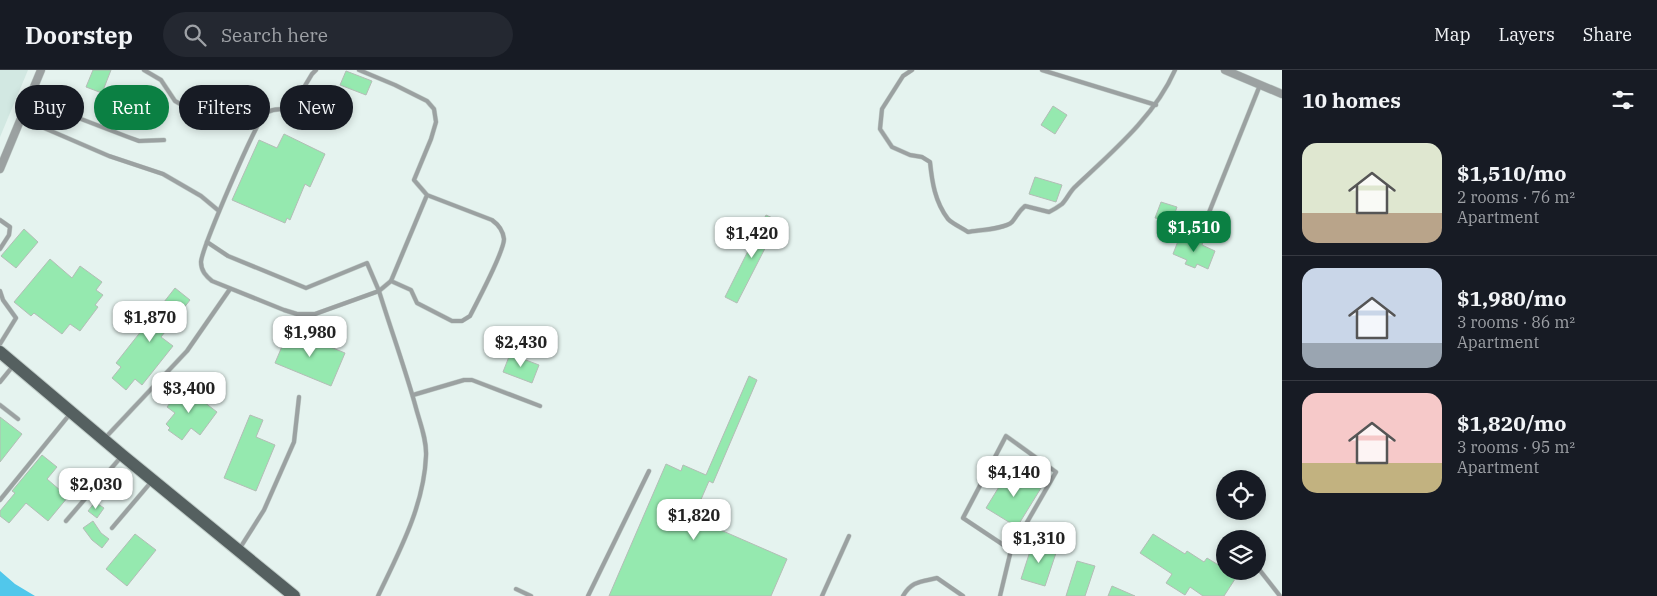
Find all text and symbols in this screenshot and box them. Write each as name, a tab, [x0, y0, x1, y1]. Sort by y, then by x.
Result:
search box	[163, 12, 513, 57]
text: Doorstep	[25, 19, 133, 51]
icon: search	[181, 21, 209, 49]
text: Search here	[221, 23, 328, 47]
text: Map	[1434, 23, 1471, 46]
text: Layers	[1499, 23, 1555, 46]
text: Share	[1583, 23, 1632, 46]
chip: Buy	[15, 85, 84, 130]
chip: Rent	[94, 85, 169, 130]
chip: Filters	[179, 85, 270, 130]
chip: New	[280, 85, 353, 130]
text: 10 homes	[1302, 86, 1401, 114]
icon: filters	[1609, 86, 1637, 114]
text: $1,510/mo	[1457, 159, 1566, 187]
icon: home	[1342, 163, 1402, 223]
text: 2 rooms · 76 m²	[1457, 187, 1575, 207]
text: Apartment	[1457, 207, 1539, 227]
pin: $1,510	[1153, 210, 1235, 253]
pin: $1,420	[711, 216, 793, 259]
text: $1,510	[1168, 217, 1220, 237]
text: $1,420	[726, 223, 778, 243]
text: $1,980/mo	[1457, 284, 1566, 312]
icon: home	[1342, 288, 1402, 348]
pin: $1,870	[109, 300, 191, 343]
text: $1,870	[124, 307, 176, 327]
text: 3 rooms · 86 m²	[1457, 312, 1575, 332]
pin: $1,980	[269, 316, 351, 358]
text: $1,980	[284, 322, 336, 342]
pin: $2,430	[480, 326, 562, 368]
text: $2,430	[495, 332, 547, 352]
text: Apartment	[1457, 332, 1539, 352]
pin: $3,400	[148, 372, 230, 414]
text: $3,400	[163, 378, 215, 398]
text: $1,820/mo	[1457, 409, 1566, 437]
icon: home	[1342, 413, 1402, 473]
text: 3 rooms · 95 m²	[1457, 437, 1575, 457]
pin: $4,140	[973, 456, 1055, 498]
text: Apartment	[1457, 457, 1539, 477]
text: $4,140	[988, 462, 1040, 482]
pin: $2,030	[55, 468, 137, 510]
map controls	[1216, 470, 1266, 580]
button: locate	[1216, 470, 1266, 520]
text: $2,030	[70, 474, 122, 494]
pin: $1,820	[653, 498, 735, 541]
text: $1,820	[668, 505, 720, 525]
pin: $1,310	[998, 522, 1080, 564]
text: $1,310	[1013, 528, 1065, 548]
button: layers	[1216, 530, 1266, 580]

